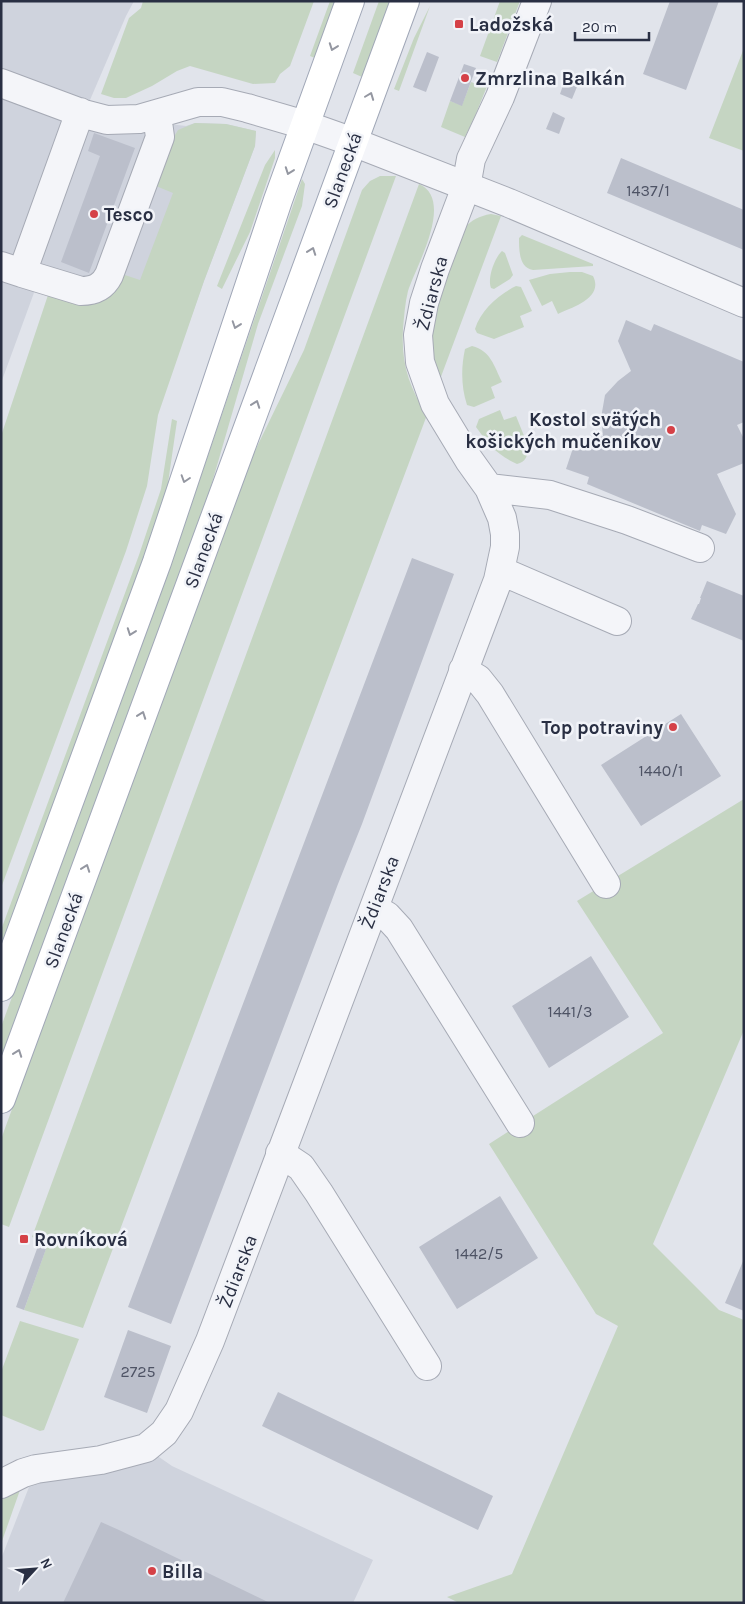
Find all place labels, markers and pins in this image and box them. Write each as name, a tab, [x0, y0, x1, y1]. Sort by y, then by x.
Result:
place label: Ladožská	[469, 14, 554, 36]
marker: Ladožská	[453, 18, 465, 30]
place label: Zmrzlina Balkán	[475, 68, 625, 90]
marker: Zmrzlina Balkán	[459, 72, 471, 84]
place label: Tesco	[104, 204, 153, 226]
marker: Tesco	[88, 208, 100, 220]
place label: Kostol svätých košických mučeníkov	[465, 409, 661, 453]
marker: Kostol svätých košických mučeníkov	[665, 424, 677, 436]
place label: Top potraviny	[542, 717, 663, 739]
marker: Top potraviny	[667, 721, 679, 733]
place label: Rovníková	[34, 1229, 128, 1251]
marker: Rovníková	[18, 1233, 30, 1245]
place label: Billa	[162, 1561, 203, 1583]
marker: Billa	[146, 1565, 158, 1577]

